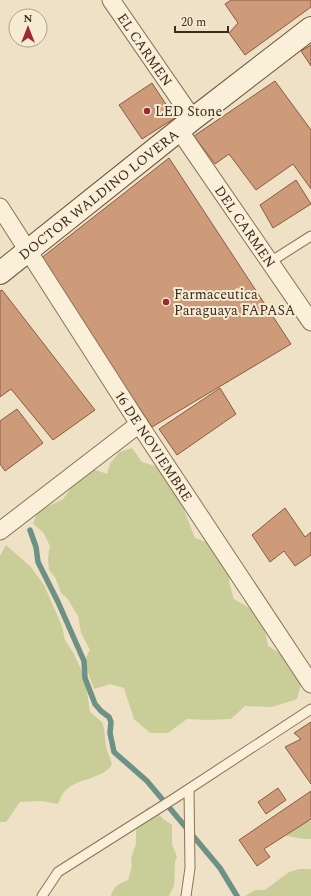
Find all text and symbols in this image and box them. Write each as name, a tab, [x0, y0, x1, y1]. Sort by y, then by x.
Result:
north arrow	[8, 8, 48, 48]
street label: EL CARMEN	[112, 8, 178, 90]
scale bar	[175, 8, 228, 34]
text: N	[24, 10, 33, 27]
text: 20 m	[181, 13, 206, 32]
place label: LED Stone	[155, 101, 222, 122]
marker: LED Stone	[142, 106, 152, 116]
street label: DOCTOR WALDINO LOVERA	[14, 124, 183, 265]
street label: DEL CARMEN	[210, 181, 281, 272]
place label: Farmaceutica Paraguaya FAPASA	[174, 284, 296, 321]
marker: Farmaceutica Paraguaya FAPASA	[161, 297, 171, 307]
street label: 16 DE NOVIEMBRE	[110, 386, 198, 506]

